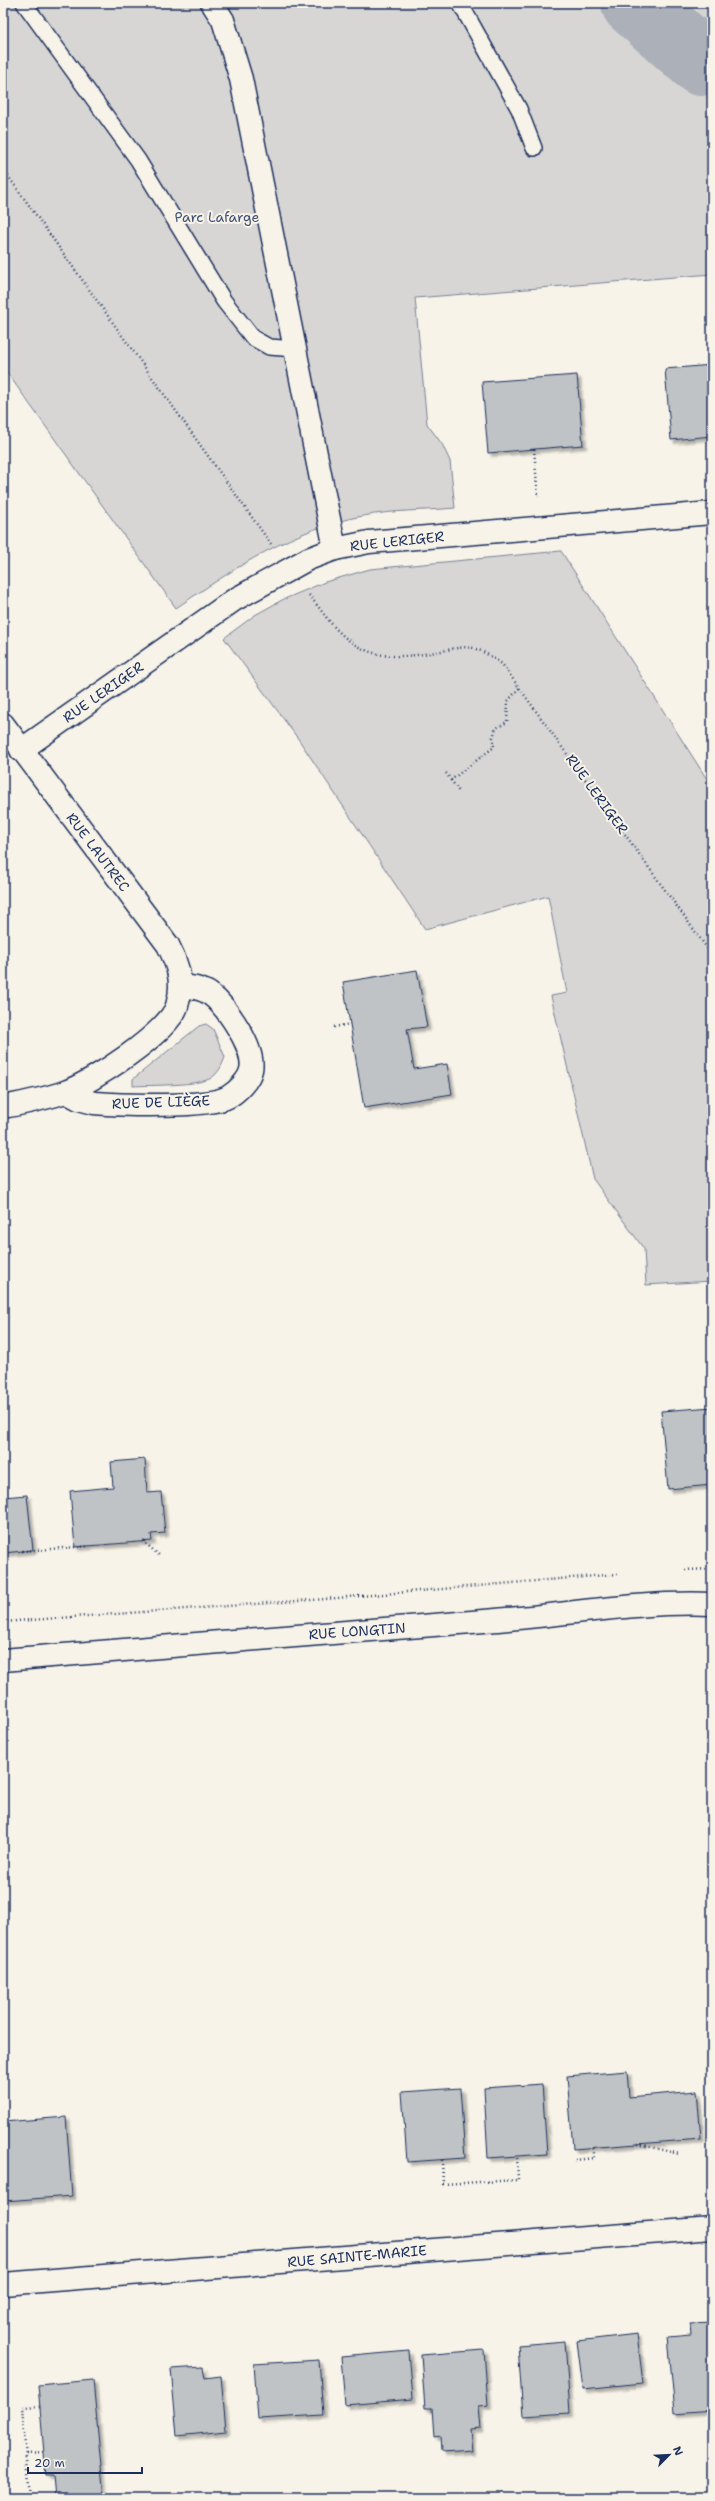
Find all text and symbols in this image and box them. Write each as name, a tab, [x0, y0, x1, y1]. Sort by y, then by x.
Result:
park label: Parc Lafarge	[175, 208, 260, 226]
street label: RUE LERIGER	[349, 527, 445, 555]
street label: RUE LERIGER	[59, 657, 147, 726]
street label: RUE LERIGER	[562, 751, 632, 838]
street label: RUE LAUTREC	[63, 809, 133, 895]
street label: RUE DE LIÈGE	[111, 1091, 211, 1113]
street label: RUE LONGTIN	[308, 1619, 406, 1643]
street label: RUE SAINTE-MARIE	[286, 2241, 428, 2271]
north arrow	[649, 2435, 689, 2475]
text: N	[669, 2444, 686, 2458]
scale bar	[28, 2449, 142, 2475]
text: 20 m	[34, 2455, 65, 2471]

